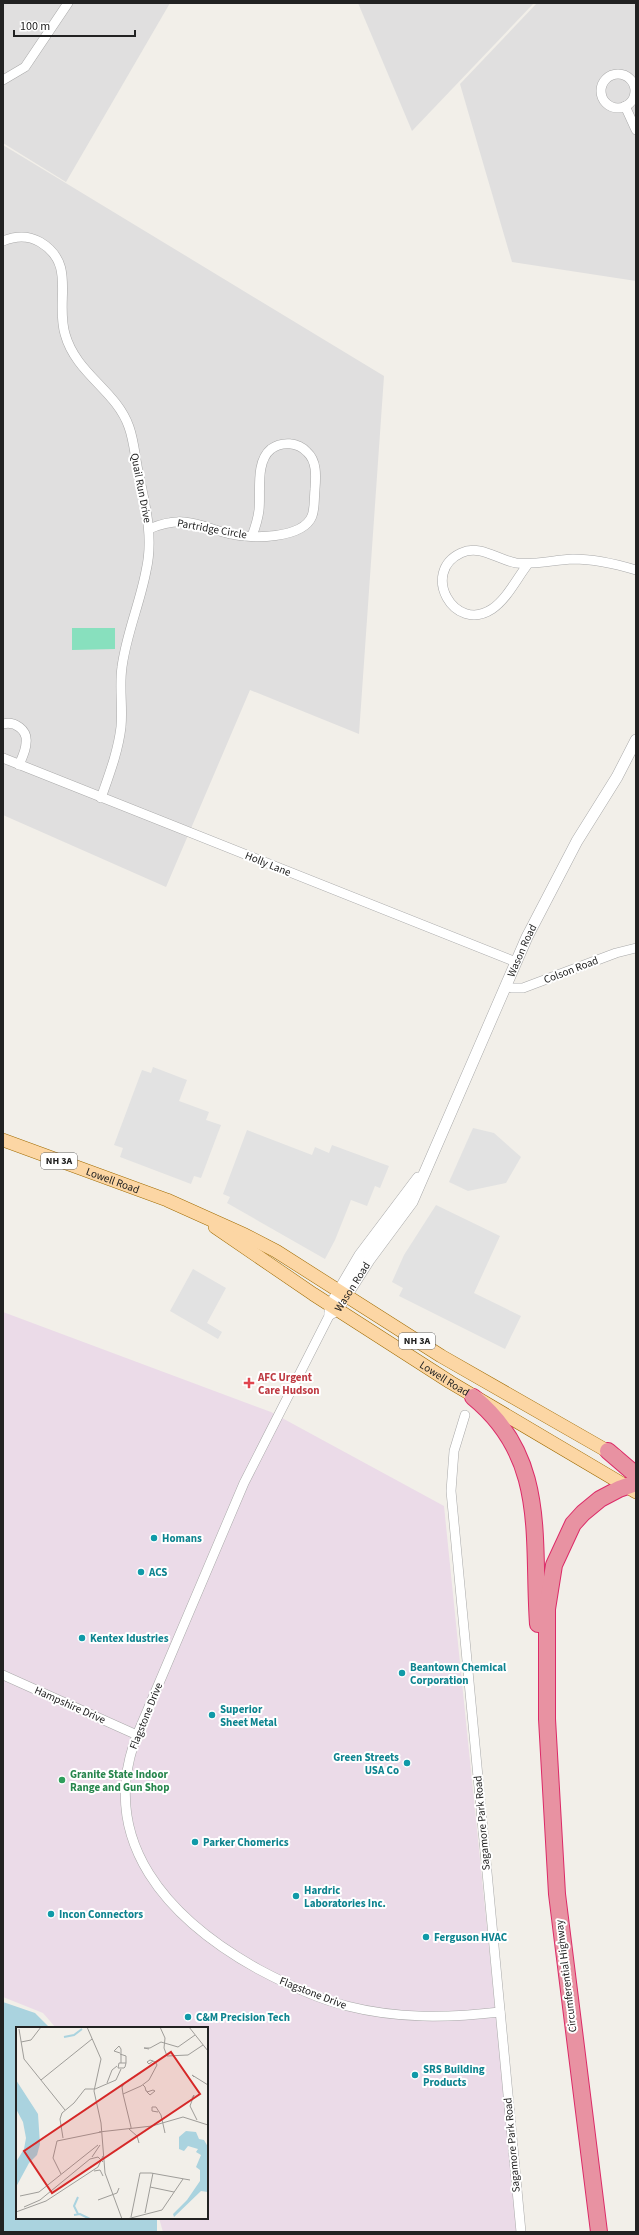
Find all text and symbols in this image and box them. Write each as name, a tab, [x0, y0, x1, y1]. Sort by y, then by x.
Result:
scale bar	[14, 12, 135, 38]
text: 100 m	[20, 18, 50, 35]
street label: Quail Run Drive	[127, 452, 155, 525]
street label: Partridge Circle	[176, 515, 249, 543]
street label: Holly Lane	[243, 848, 294, 880]
street label: Wason Road	[503, 921, 540, 979]
street label: Colson Road	[541, 953, 601, 987]
road number: NH 3A	[41, 1153, 77, 1169]
street label: Lowell Road	[84, 1164, 142, 1197]
street label: Wason Road	[331, 1259, 374, 1314]
road number: NH 3A	[399, 1333, 435, 1349]
street label: Lowell Road	[417, 1357, 472, 1399]
place label: AFC Urgent Care Hudson	[257, 1370, 320, 1398]
marker: AFC Urgent Care Hudson	[243, 1377, 255, 1389]
place label: Homans	[162, 1531, 202, 1546]
marker: Homans	[149, 1533, 159, 1543]
place label: ACS	[148, 1565, 167, 1580]
marker: ACS	[136, 1567, 146, 1577]
place label: Kentex Idustries	[90, 1631, 169, 1646]
marker: Kentex Idustries	[77, 1633, 87, 1643]
place label: Beantown Chemical Corporation	[410, 1660, 507, 1688]
marker: Beantown Chemical Corporation	[397, 1668, 407, 1678]
street label: Flagstone Drive	[126, 1680, 166, 1752]
street label: Hampshire Drive	[32, 1683, 108, 1728]
place label: Superior Sheet Metal	[220, 1702, 278, 1730]
marker: Superior Sheet Metal	[207, 1710, 217, 1720]
place label: Green Streets USA Co	[333, 1750, 399, 1778]
marker: Green Streets USA Co	[402, 1758, 412, 1768]
place label: Granite State Indoor Range and Gun Shop	[70, 1767, 169, 1795]
marker: Granite State Indoor Range and Gun Shop	[57, 1775, 67, 1785]
street label: Sagamore Park Road	[470, 1775, 494, 1871]
place label: Parker Chomerics	[203, 1835, 289, 1850]
marker: Parker Chomerics	[190, 1837, 200, 1847]
place label: Hardric Laboratories Inc.	[304, 1883, 386, 1911]
marker: Hardric Laboratories Inc.	[291, 1891, 301, 1901]
place label: Incon Connectors	[59, 1907, 143, 1922]
marker: Incon Connectors	[46, 1909, 56, 1919]
street label: Circumferential Highway	[552, 1919, 580, 2033]
place label: Ferguson HVAC	[434, 1930, 508, 1945]
marker: Ferguson HVAC	[421, 1932, 431, 1942]
street label: Flagstone Drive	[277, 1973, 349, 2013]
place label: C&M Precision Tech	[196, 2010, 290, 2025]
marker: C&M Precision Tech	[183, 2012, 193, 2022]
inset map	[16, 2027, 208, 2219]
place label: SRS Building Products	[423, 2062, 485, 2090]
marker: SRS Building Products	[410, 2070, 420, 2080]
street label: Sagamore Park Road	[500, 2097, 524, 2193]

